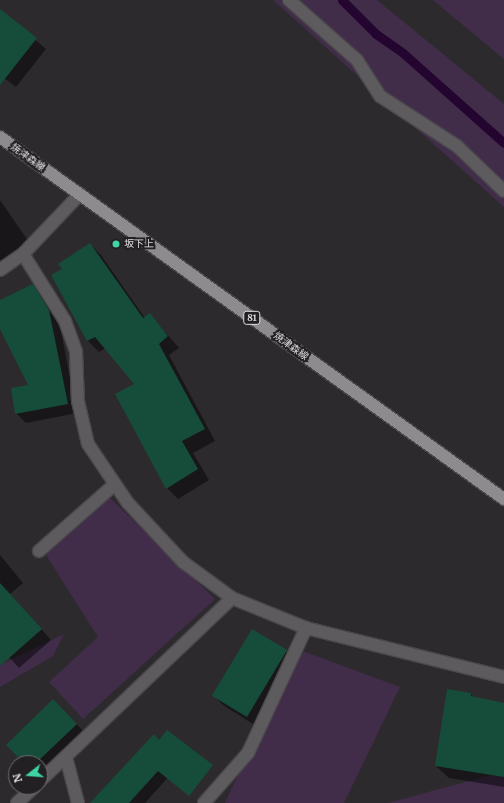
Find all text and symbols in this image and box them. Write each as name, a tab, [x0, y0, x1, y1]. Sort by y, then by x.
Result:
street label: 焼津森線	[8, 140, 48, 174]
place label: 坂下上	[124, 238, 154, 250]
marker: 坂下上	[111, 239, 121, 249]
road number: 81	[243, 311, 261, 325]
street label: 焼津森線	[271, 329, 311, 363]
north arrow	[8, 755, 48, 795]
text: N	[10, 772, 25, 784]

